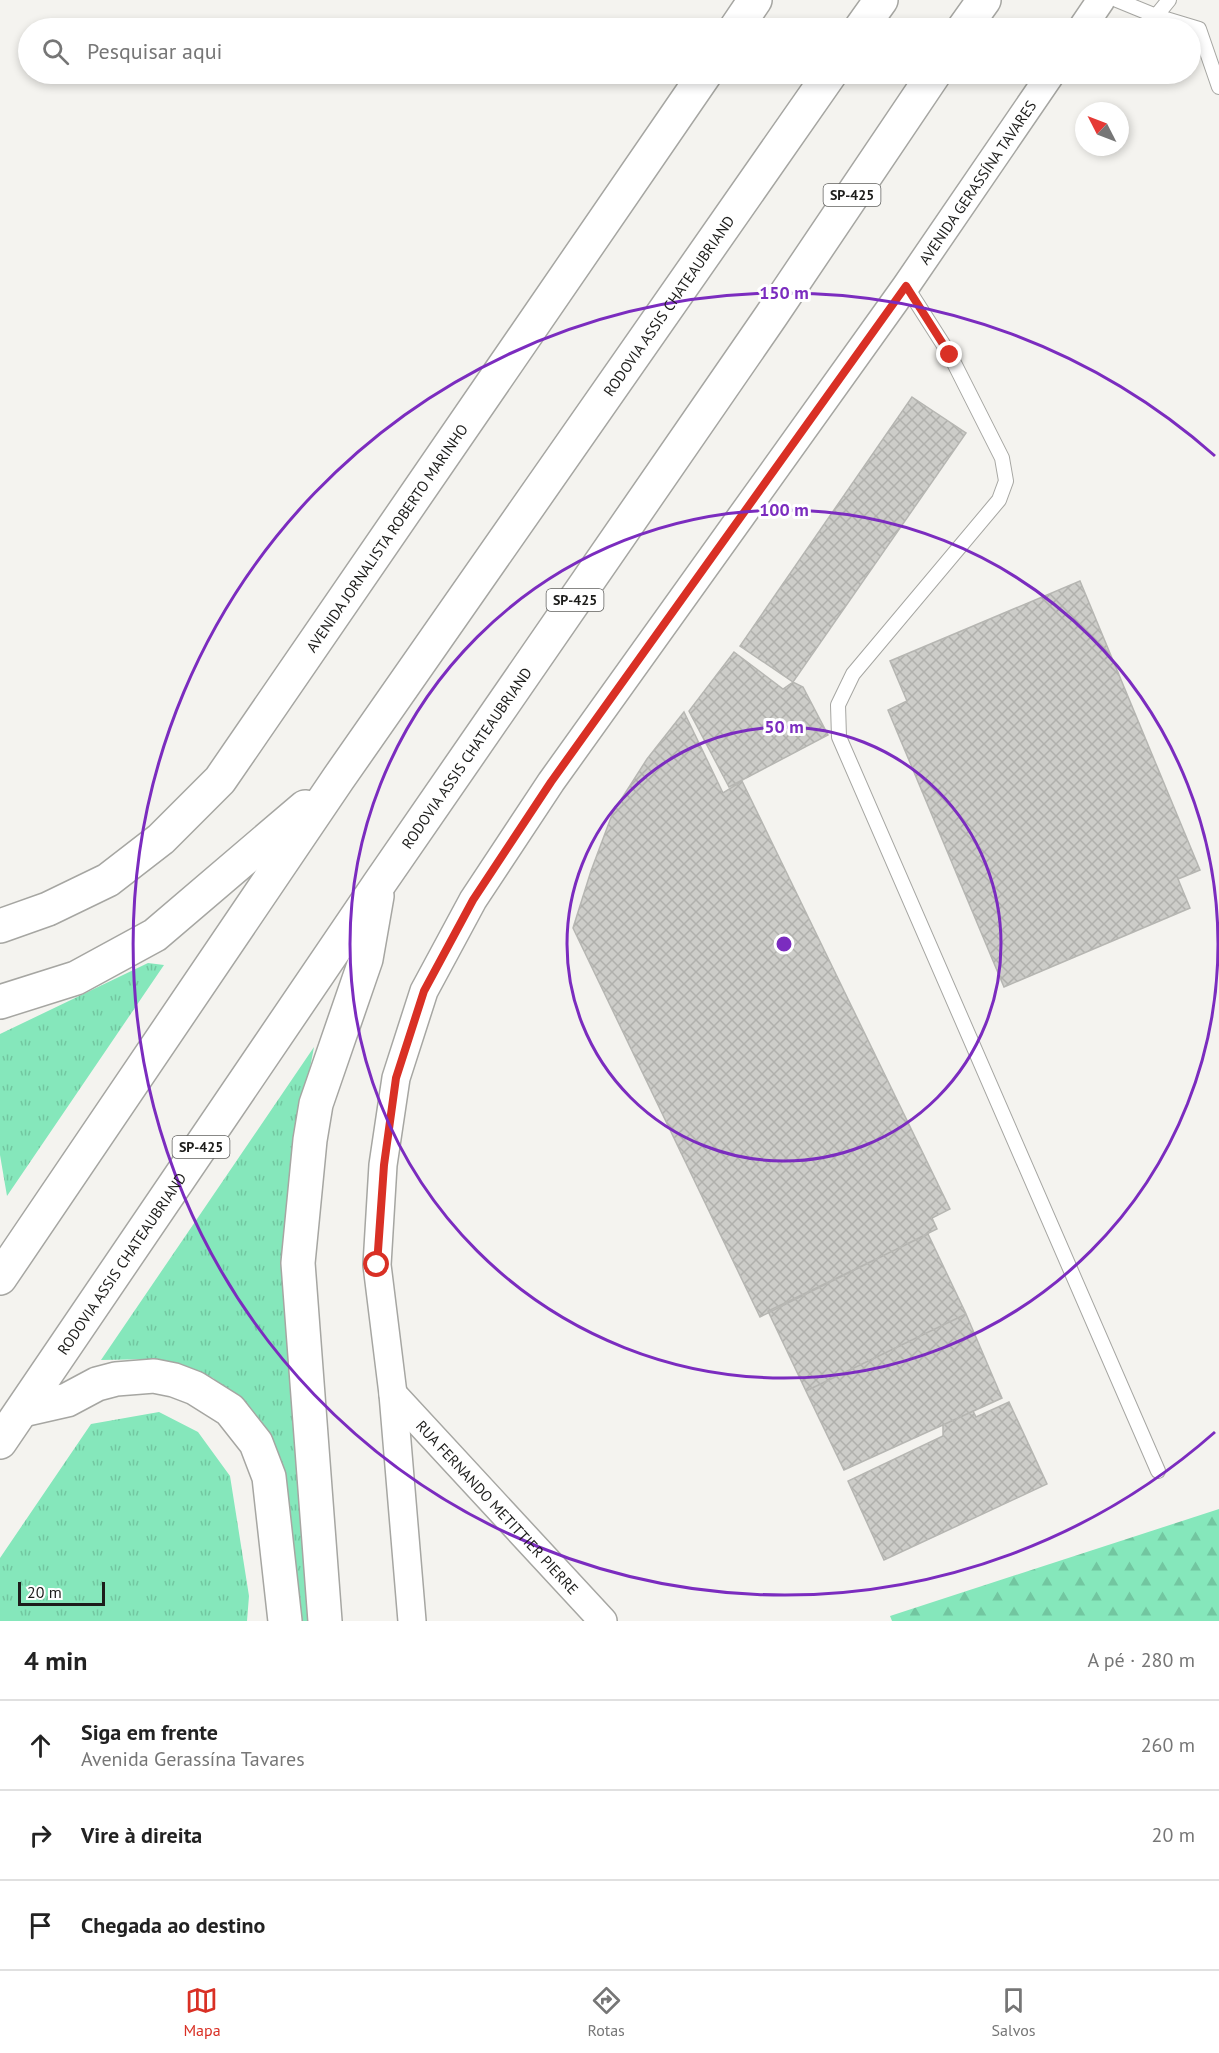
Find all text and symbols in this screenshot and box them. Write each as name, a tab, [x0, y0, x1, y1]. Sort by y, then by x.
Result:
search box	[18, 18, 1201, 84]
icon: search	[39, 35, 72, 68]
text: Pesquisar aqui	[87, 37, 223, 65]
street label: AVENIDA GERASSÍNA TAVARES	[914, 96, 1040, 268]
north arrow	[1075, 102, 1129, 156]
road number: SP-425	[824, 184, 880, 206]
street label: RODOVIA ASSIS CHATEAUBRIAND	[599, 212, 738, 400]
text: 150 m	[759, 281, 809, 304]
route end	[936, 341, 962, 367]
street label: AVENIDA JORNALISTA ROBERTO MARINHO	[301, 420, 471, 655]
text: 100 m	[759, 498, 809, 521]
road number: SP-425	[546, 589, 604, 611]
street label: RODOVIA ASSIS CHATEAUBRIAND	[397, 663, 535, 852]
text: 50 m	[764, 715, 804, 738]
centre of rings	[774, 934, 794, 954]
road number: SP-425	[172, 1136, 230, 1158]
street label: RODOVIA ASSIS CHATEAUBRIAND	[53, 1169, 190, 1358]
route start	[363, 1251, 389, 1277]
street label: RUA FERNANDO METITTIER PIERRE	[412, 1416, 583, 1598]
scale bar	[18, 1579, 105, 1606]
text: 20 m	[27, 1582, 62, 1602]
text: 4 min	[24, 1644, 87, 1677]
text: A pé · 280 m	[1088, 1647, 1195, 1673]
text: Siga em frente	[81, 1718, 218, 1746]
icon: ahead	[24, 1729, 57, 1762]
text: 260 m	[1141, 1732, 1195, 1758]
text: Avenida Gerassína Tavares	[81, 1746, 305, 1772]
icon: right	[24, 1819, 57, 1852]
text: Vire à direita	[81, 1821, 202, 1849]
text: 20 m	[1152, 1822, 1195, 1848]
icon: arrive	[24, 1909, 57, 1942]
text: Chegada ao destino	[81, 1911, 265, 1939]
tab: Mapa	[183, 1984, 221, 2040]
tab: Rotas	[587, 1984, 625, 2040]
tab: Salvos	[992, 1984, 1036, 2040]

